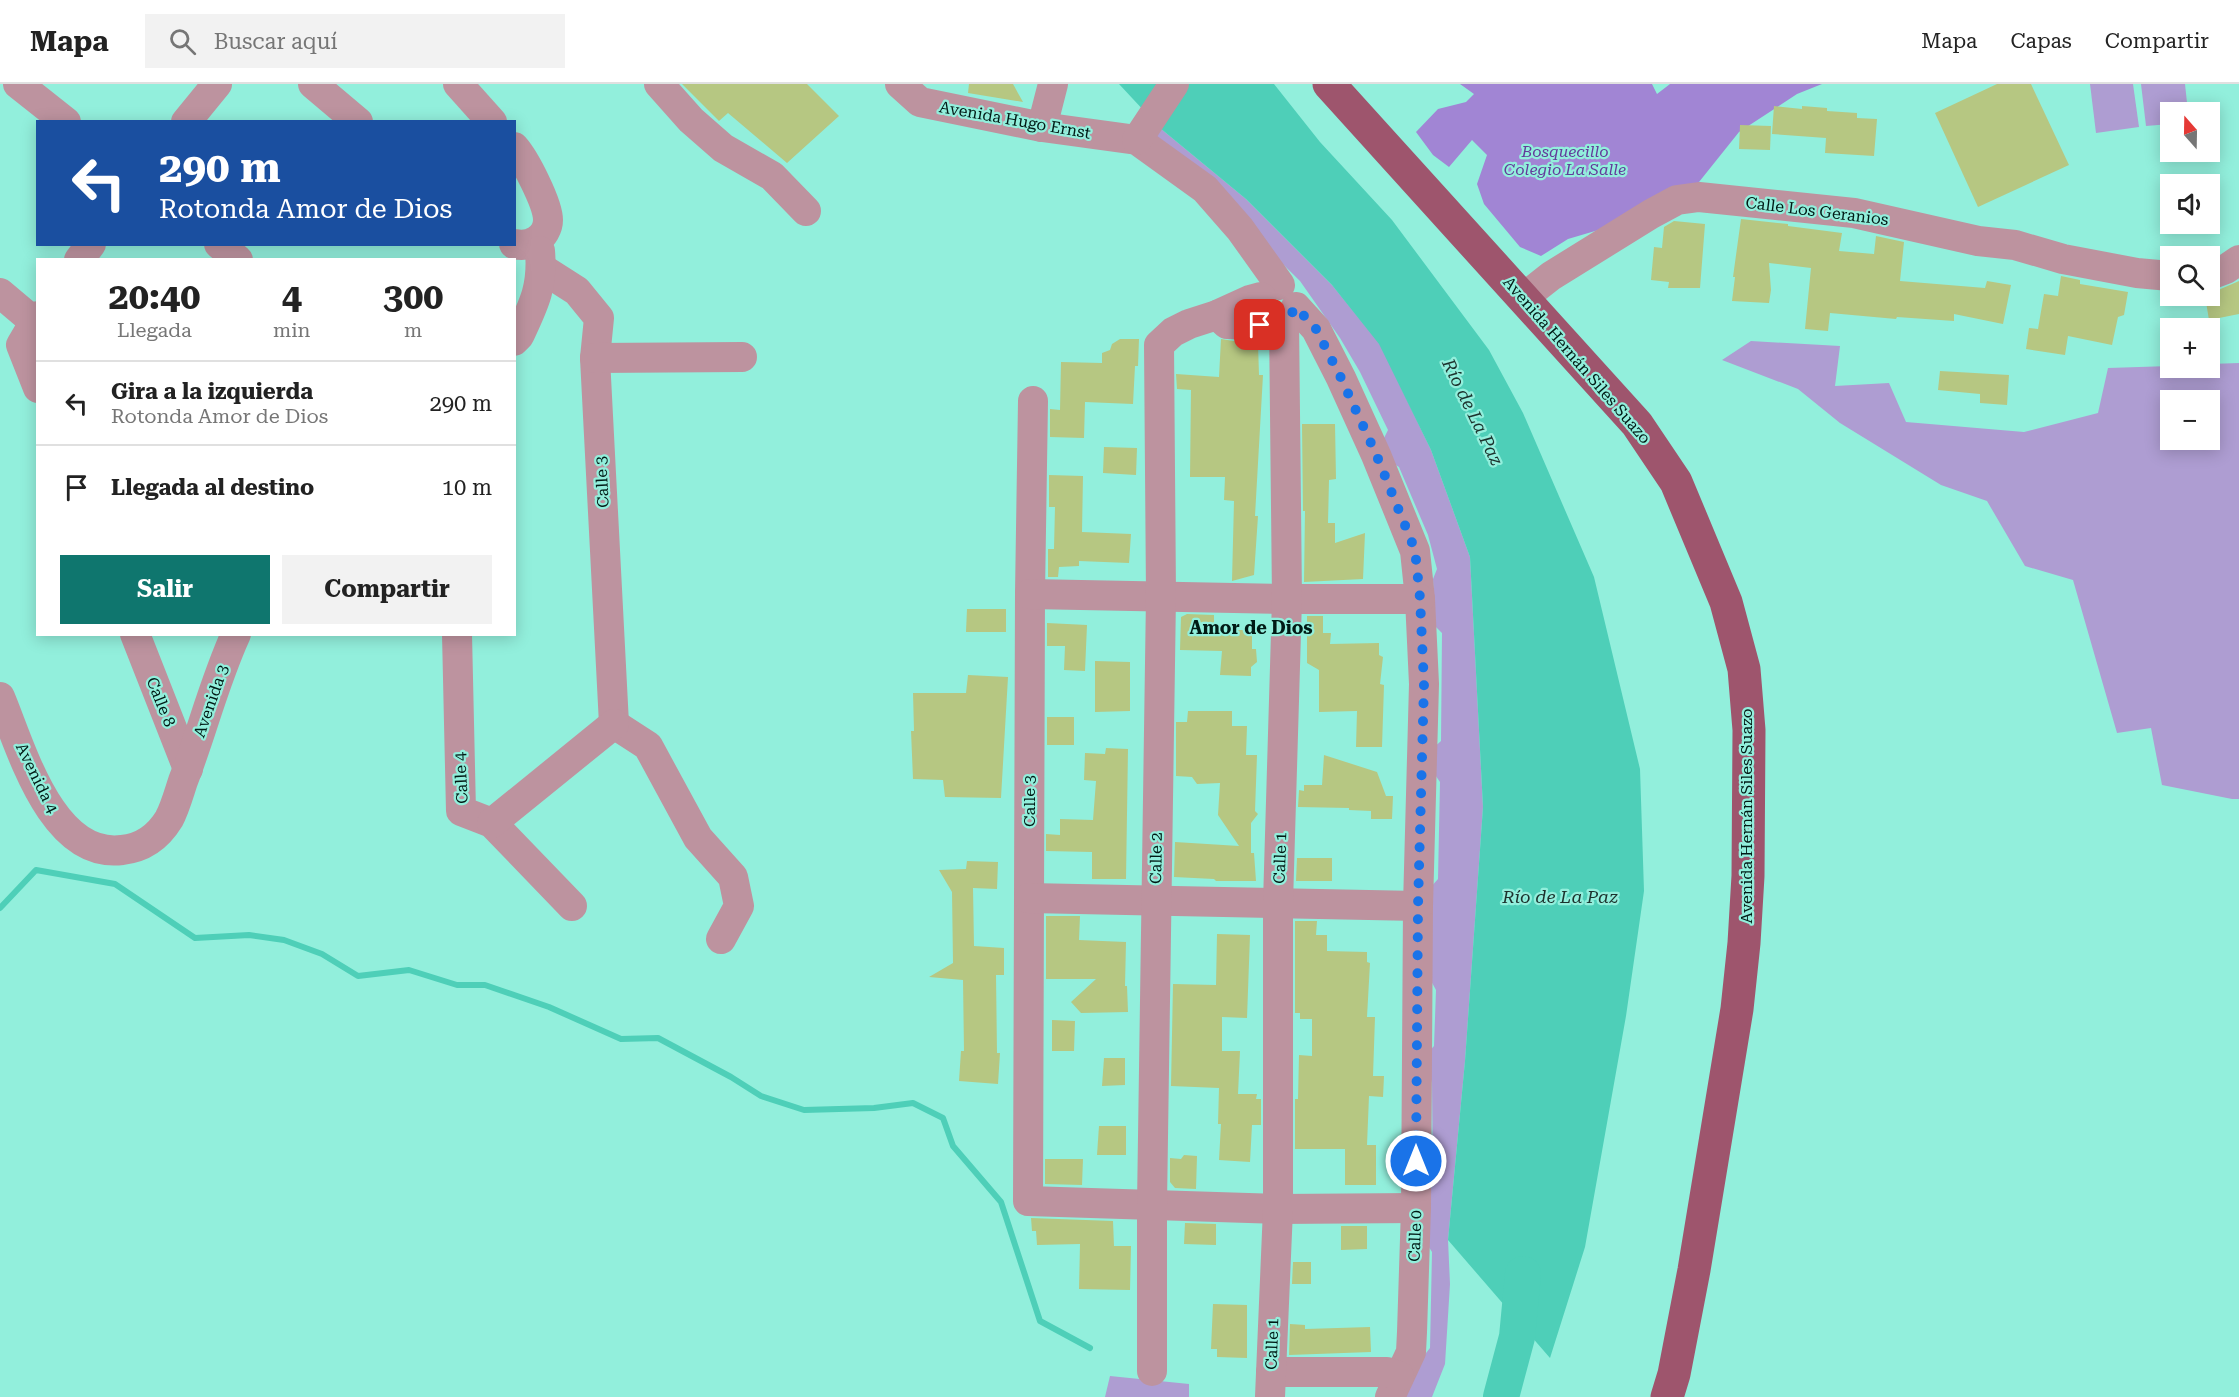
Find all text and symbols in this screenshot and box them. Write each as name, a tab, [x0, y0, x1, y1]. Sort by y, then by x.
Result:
search box	[145, 14, 565, 68]
text: Mapa	[30, 25, 109, 58]
icon: search	[166, 25, 199, 58]
text: Buscar aquí	[214, 29, 338, 54]
text: Mapa	[1921, 29, 1977, 53]
text: Capas	[2010, 29, 2072, 53]
text: Compartir	[2105, 29, 2209, 53]
street label: Avenida Hugo Ernst	[938, 97, 1092, 143]
north arrow	[2160, 102, 2220, 162]
map controls	[2160, 102, 2220, 450]
park label: Bosquecillo Colegio La Salle	[1504, 142, 1626, 179]
text: 290 m	[159, 143, 281, 192]
icon: left	[60, 144, 138, 222]
button: sound	[2160, 174, 2220, 234]
text: Rotonda Amor de Dios	[159, 193, 452, 225]
street label: Calle Los Geranios	[1744, 193, 1890, 229]
button: search	[2160, 246, 2220, 306]
street label: Avenida Hernán Siles Suazo	[1499, 273, 1655, 448]
text: 20:40	[109, 276, 200, 318]
text: 4	[282, 276, 302, 318]
text: 300	[383, 276, 443, 318]
pin	[1234, 299, 1285, 350]
icon: arrive	[1243, 308, 1276, 341]
text: Llegada	[117, 318, 192, 342]
text: min	[273, 318, 310, 342]
text: m	[404, 318, 422, 342]
button: +	[2160, 318, 2220, 378]
water label: Río de La Paz	[1438, 354, 1508, 469]
text: Gira a la izquierda	[111, 379, 313, 404]
icon: left	[60, 387, 93, 420]
button: −	[2160, 390, 2220, 450]
text: 290 m	[429, 391, 492, 416]
text: Rotonda Amor de Dios	[111, 404, 328, 428]
street label: Calle 3	[591, 456, 613, 508]
icon: arrive	[60, 471, 93, 504]
text: Llegada al destino	[111, 475, 314, 500]
text: 10 m	[442, 475, 492, 500]
button: Salir	[60, 555, 270, 624]
button: Compartir	[282, 555, 492, 624]
district label: Amor de Dios	[1189, 617, 1313, 638]
street label: Avenida 3	[190, 662, 232, 740]
street label: Calle 8	[142, 674, 180, 730]
street label: Avenida Hernán Siles Suazo	[1737, 708, 1756, 924]
street label: Avenida 4	[12, 740, 62, 816]
street label: Calle 4	[450, 752, 472, 804]
street label: Calle 3	[1020, 775, 1039, 827]
street label: Calle 2	[1146, 832, 1166, 884]
street label: Calle 1	[1270, 832, 1290, 884]
water label: Río de La Paz	[1501, 886, 1618, 907]
position arrow	[1384, 1129, 1448, 1193]
street label: Calle 0	[1405, 1210, 1425, 1262]
street label: Calle 1	[1262, 1318, 1282, 1370]

